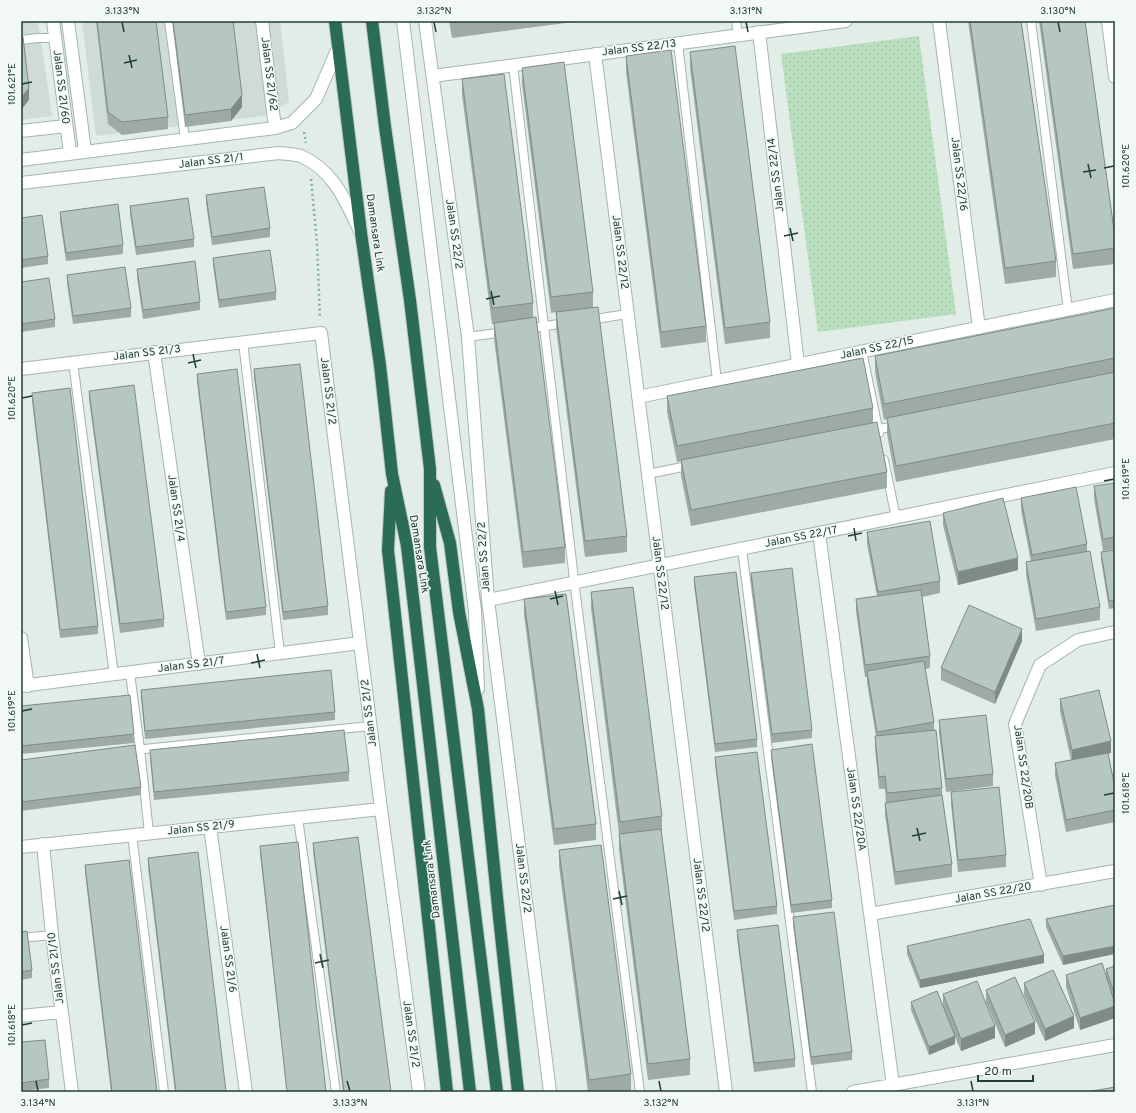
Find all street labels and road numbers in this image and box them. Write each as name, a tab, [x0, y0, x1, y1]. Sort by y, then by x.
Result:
street label: Jalan SS 21/62	[258, 36, 280, 112]
street label: Jalan SS 22/13	[601, 36, 677, 60]
street label: Jalan SS 21/60	[49, 49, 73, 125]
street label: Jalan SS 22/16	[948, 136, 970, 212]
street label: Jalan SS 22/14	[764, 137, 788, 213]
street label: Jalan SS 21/1	[178, 150, 244, 172]
street label: Damansara Link	[363, 193, 387, 273]
street label: Jalan SS 22/2	[442, 198, 466, 270]
street label: Jalan SS 22/12	[608, 214, 632, 290]
street label: Jalan SS 22/15	[839, 333, 915, 363]
street label: Jalan SS 21/3	[112, 342, 182, 364]
street label: Jalan SS 21/2	[317, 356, 339, 426]
street label: Jalan SS 21/4	[164, 473, 188, 543]
street label: Damansara Link	[406, 514, 432, 594]
street label: Jalan SS 22/2	[475, 521, 493, 593]
street label: Jalan SS 22/17	[763, 523, 839, 551]
street label: Jalan SS 22/12	[648, 535, 672, 611]
street label: Jalan SS 21/7	[157, 654, 226, 676]
street label: Jalan SS 21/2	[358, 678, 380, 748]
street label: Jalan SS 22/20B	[1010, 724, 1036, 810]
street label: Jalan SS 22/20A	[843, 766, 869, 852]
street label: Jalan SS 21/9	[166, 817, 236, 839]
street label: Damansara Link	[420, 839, 444, 919]
street label: Jalan SS 22/2	[512, 842, 534, 914]
street label: Jalan SS 22/12	[689, 857, 713, 933]
street label: Jalan SS 22/20	[953, 879, 1033, 907]
street label: Jalan SS 21/6	[216, 924, 240, 994]
street label: Jalan SS 21/10	[45, 931, 67, 1005]
street label: Jalan SS 21/2	[399, 999, 423, 1069]

